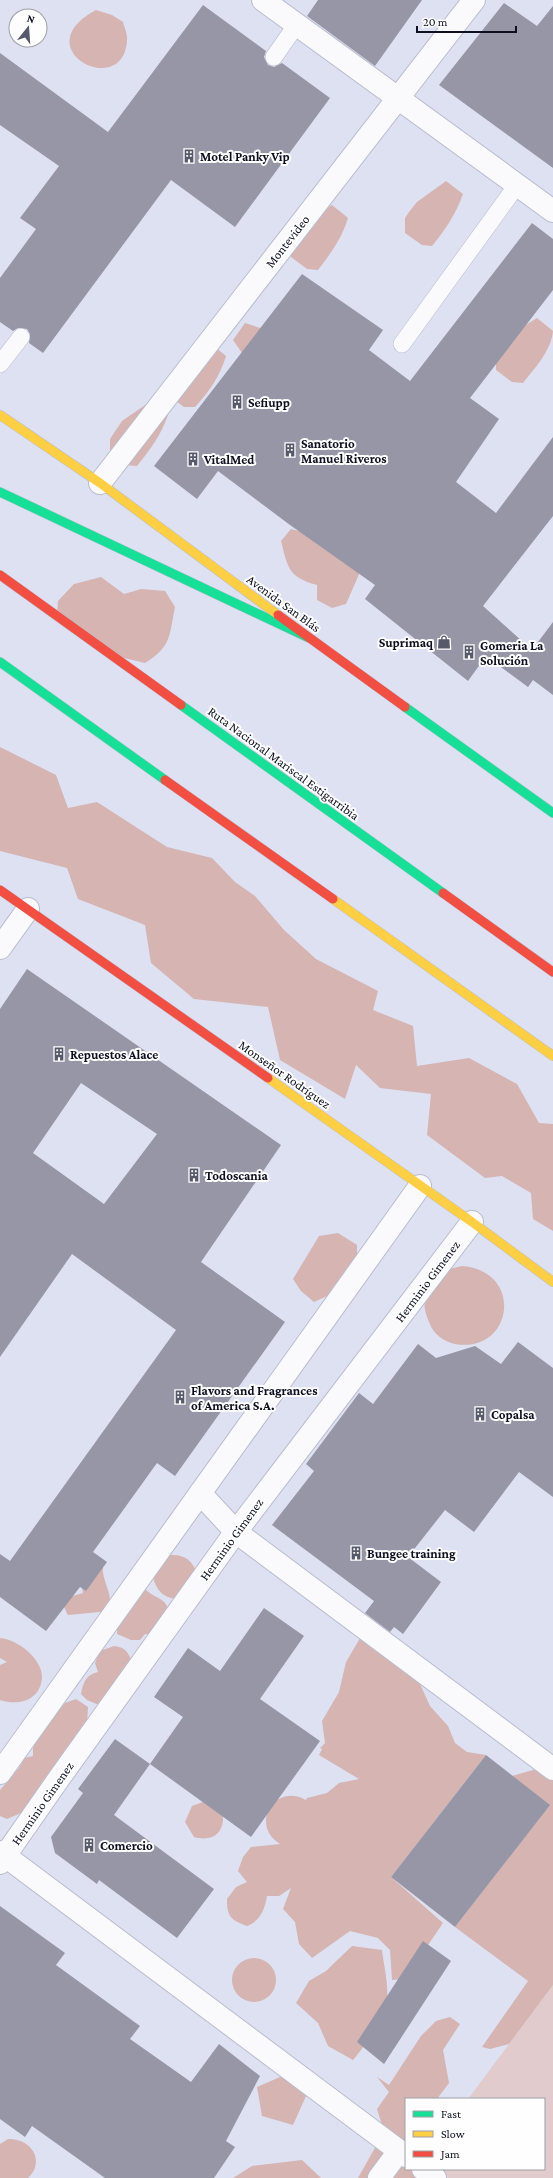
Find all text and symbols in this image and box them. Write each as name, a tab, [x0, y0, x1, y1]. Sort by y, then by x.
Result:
north arrow	[8, 8, 48, 48]
scale bar	[417, 8, 516, 34]
text: N	[26, 12, 37, 25]
text: 20 m	[423, 15, 448, 29]
building icon: Motel Panky Vip	[181, 148, 197, 164]
place label: Motel Panky Vip	[200, 149, 290, 164]
street label: Montevideo	[262, 212, 313, 271]
building icon: Sefiupp	[229, 394, 245, 410]
place label: Sefiupp	[248, 395, 290, 410]
place label: Sanatorio Manuel Riveros	[301, 436, 387, 466]
building icon: Sanatorio Manuel Riveros	[282, 442, 298, 458]
building icon: VitalMed	[185, 451, 201, 467]
place label: VitalMed	[203, 452, 254, 467]
street label: Avenida San Blás	[244, 572, 324, 635]
shop icon: Suprimaq	[436, 634, 452, 650]
place label: Suprimaq	[379, 635, 433, 650]
place label: Gomeria La Solución	[480, 638, 544, 668]
building icon: Gomeria La Solución	[461, 644, 477, 660]
street label: Ruta Nacional Mariscal Estigarribia	[205, 703, 362, 823]
street label: Monseñor Rodríguez	[236, 1037, 334, 1112]
building icon: Repuestos Alace	[51, 1046, 67, 1062]
place label: Repuestos Alace	[70, 1047, 158, 1062]
building icon: Todoscania	[186, 1167, 202, 1183]
place label: Todoscania	[205, 1168, 269, 1183]
street label: Herminio Gimenez	[392, 1237, 463, 1325]
place label: Flavors and Fragrances of America S.A.	[191, 1383, 317, 1413]
building icon: Flavors and Fragrances of America S.A.	[172, 1389, 188, 1405]
building icon: Copalsa	[472, 1406, 488, 1422]
place label: Copalsa	[491, 1407, 535, 1422]
street label: Herminio Gimenez	[197, 1495, 267, 1583]
building icon: Bungee training	[348, 1545, 364, 1561]
place label: Bungee training	[367, 1546, 456, 1561]
street label: Herminio Gimenez	[8, 1758, 77, 1848]
building icon: Comercio	[81, 1837, 97, 1853]
place label: Comercio	[100, 1838, 153, 1853]
legend	[405, 2098, 545, 2170]
text: Fast	[441, 2107, 462, 2121]
text: Slow	[441, 2127, 465, 2141]
text: Jam	[440, 2147, 460, 2161]

